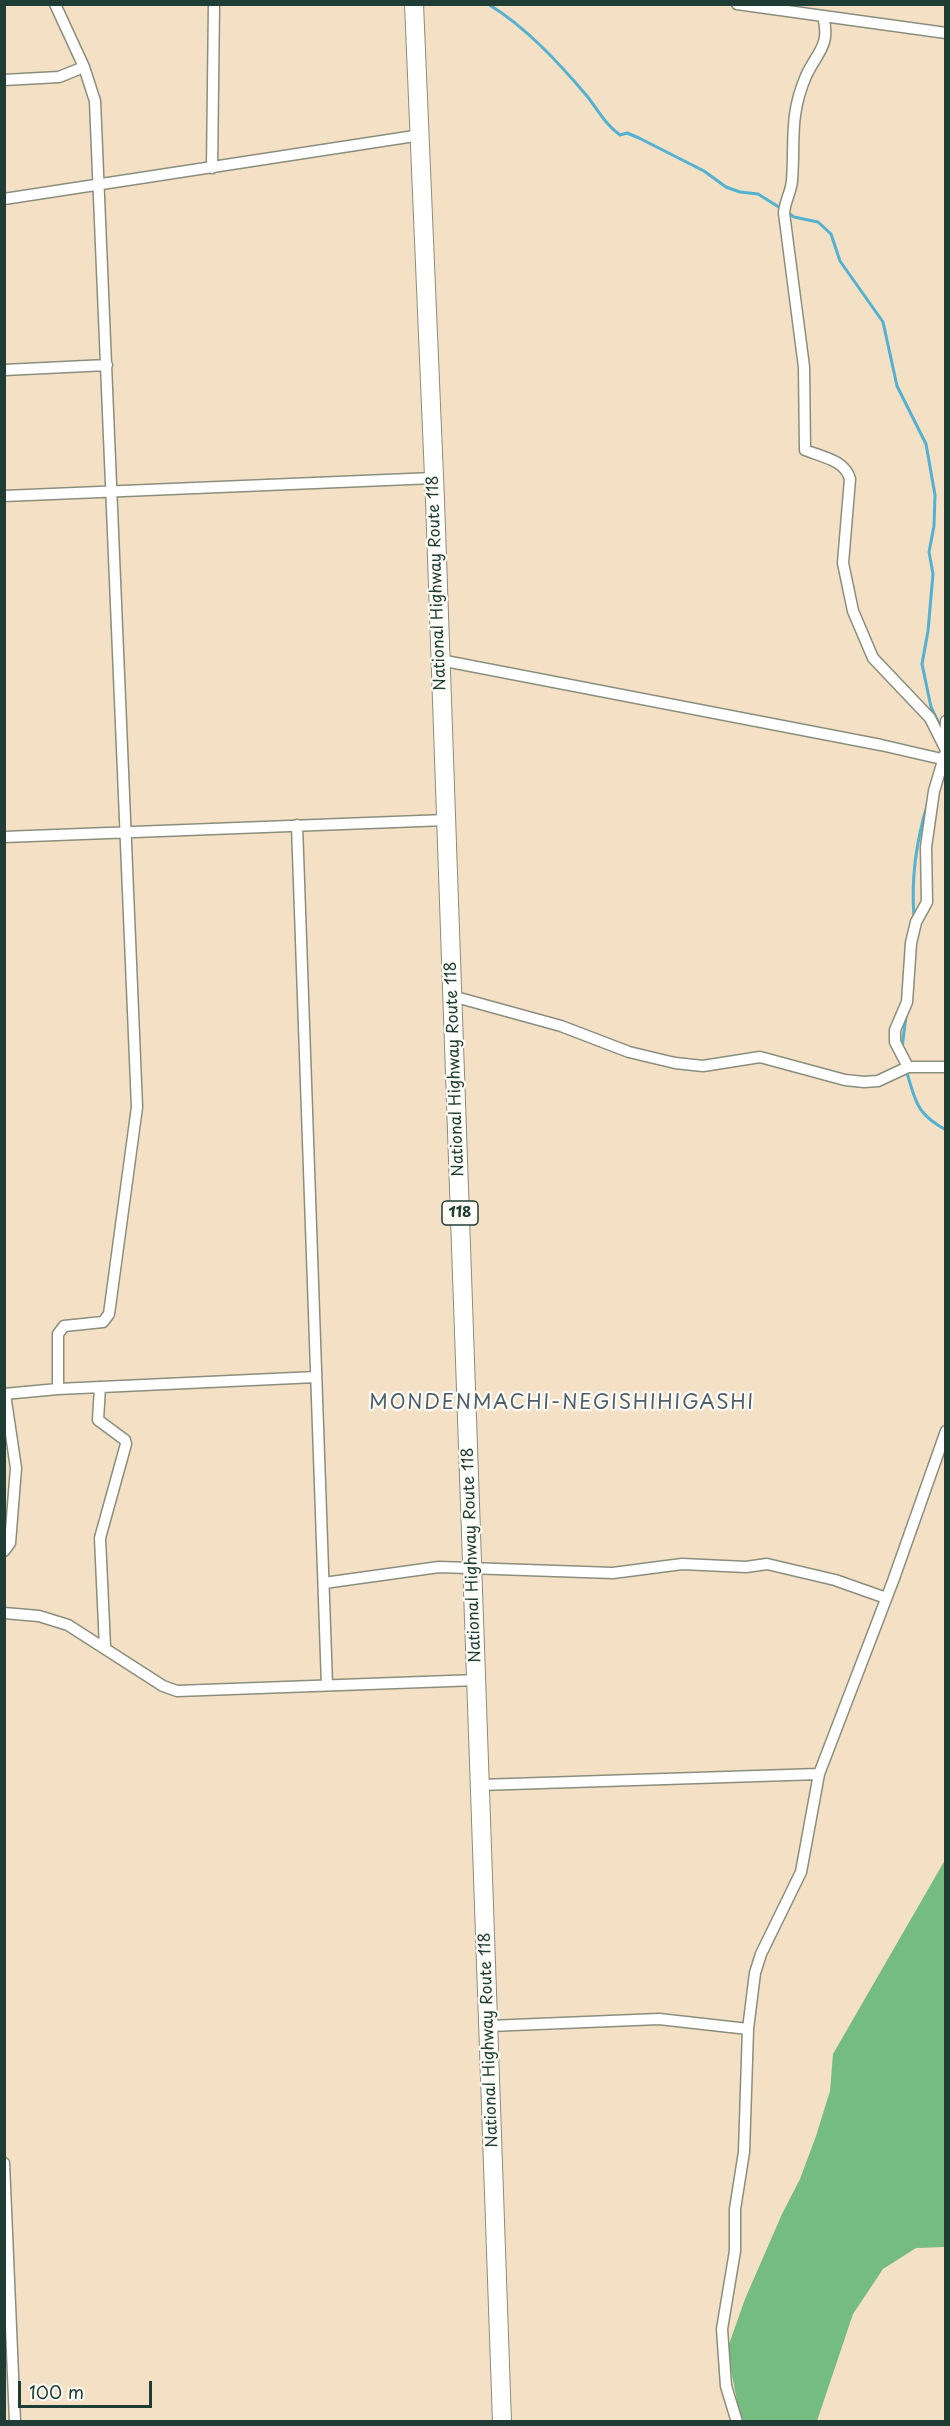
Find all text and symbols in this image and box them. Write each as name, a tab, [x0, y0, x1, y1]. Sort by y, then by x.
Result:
street label: National Highway Route 118	[424, 475, 450, 691]
street label: National Highway Route 118	[442, 961, 468, 1177]
road number: 118	[442, 1201, 478, 1225]
district label: MONDENMACHI-NEGISHIHIGASHI	[370, 1391, 754, 1415]
street label: National Highway Route 118	[459, 1447, 485, 1663]
street label: National Highway Route 118	[476, 1932, 502, 2148]
scale bar	[21, 2369, 154, 2407]
text: 100 m	[29, 2378, 84, 2405]

